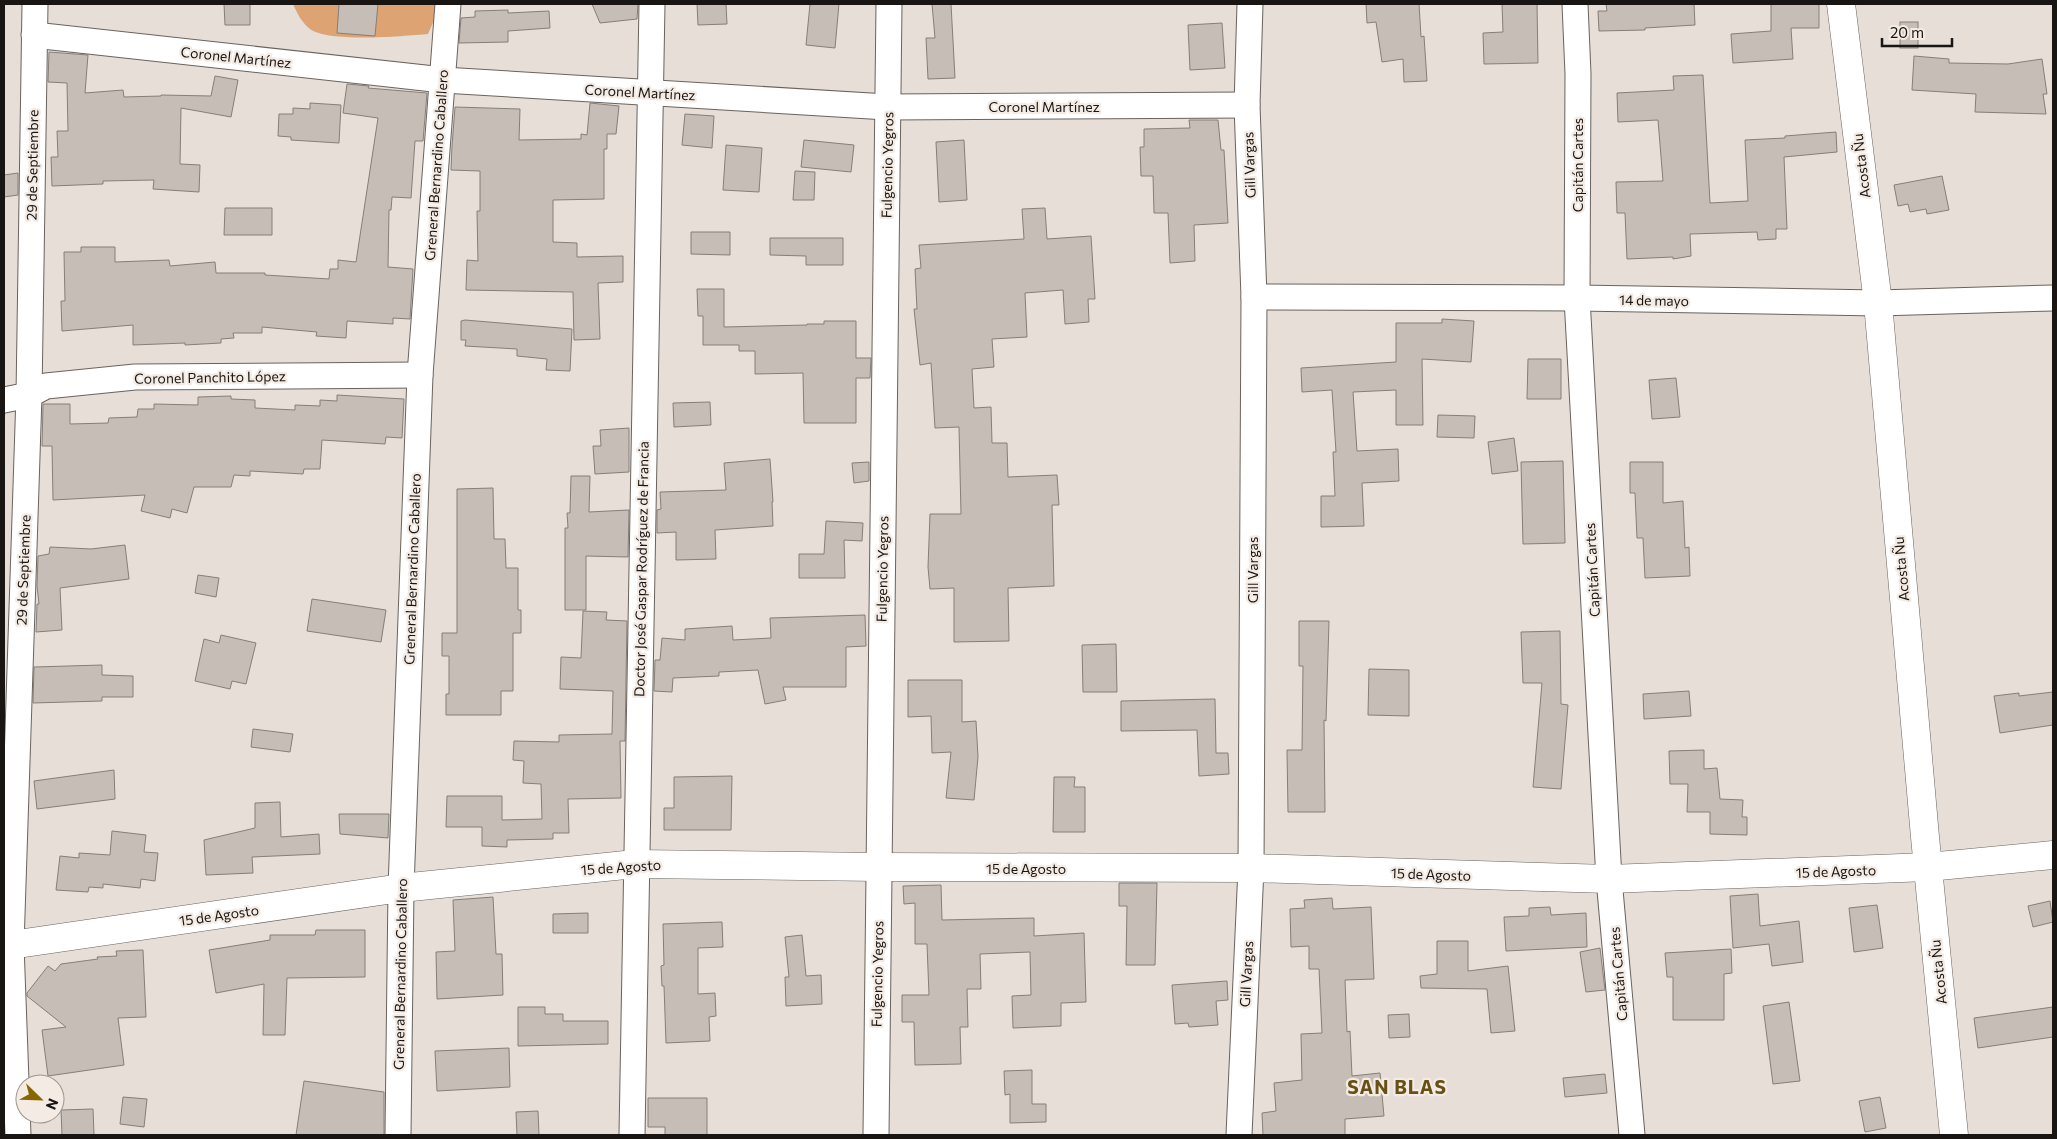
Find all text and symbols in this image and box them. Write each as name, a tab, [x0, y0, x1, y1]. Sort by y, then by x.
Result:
scale bar	[1882, 15, 1952, 47]
text: 20 m	[1890, 23, 1924, 41]
street label: Coronel Martínez	[180, 43, 292, 71]
street label: Greneral Bernardino Caballero	[421, 69, 451, 261]
street label: Coronel Martínez	[584, 81, 696, 103]
street label: Coronel Martínez	[988, 98, 1100, 115]
street label: 29 de Septiembre	[23, 109, 41, 221]
street label: Fulgencio Yegros	[878, 112, 896, 218]
street label: Capitán Cartes	[1569, 118, 1586, 212]
street label: Gill Vargas	[1239, 131, 1259, 199]
street label: Acosta Ñu	[1849, 133, 1873, 199]
street label: 14 de mayo	[1619, 291, 1689, 309]
street label: Coronel Panchito López	[134, 367, 286, 387]
street label: Doctor José Gaspar Rodríguez de Francia	[630, 441, 652, 697]
street label: Greneral Bernardino Caballero	[400, 473, 424, 665]
street label: 29 de Septiembre	[13, 514, 33, 626]
street label: Fulgencio Yegros	[873, 516, 891, 622]
street label: Capitán Cartes	[1581, 522, 1603, 618]
street label: Acosta Ñu	[1890, 536, 1912, 602]
street label: Gill Vargas	[1244, 537, 1261, 603]
street label: 15 de Agosto	[580, 856, 662, 878]
street label: 15 de Agosto	[986, 860, 1066, 877]
street label: 15 de Agosto	[1796, 861, 1876, 881]
street label: 15 de Agosto	[1391, 864, 1471, 884]
street label: Greneral Bernardino Caballero	[390, 878, 410, 1070]
street label: 15 de Agosto	[178, 901, 260, 929]
street label: Fulgencio Yegros	[868, 921, 886, 1027]
street label: Capitán Cartes	[1605, 926, 1631, 1022]
street label: Acosta Ñu	[1926, 939, 1950, 1005]
street label: Gill Vargas	[1236, 940, 1256, 1008]
north arrow	[15, 1074, 65, 1124]
district label: SAN BLAS	[1347, 1075, 1447, 1098]
text: N	[43, 1096, 62, 1112]

